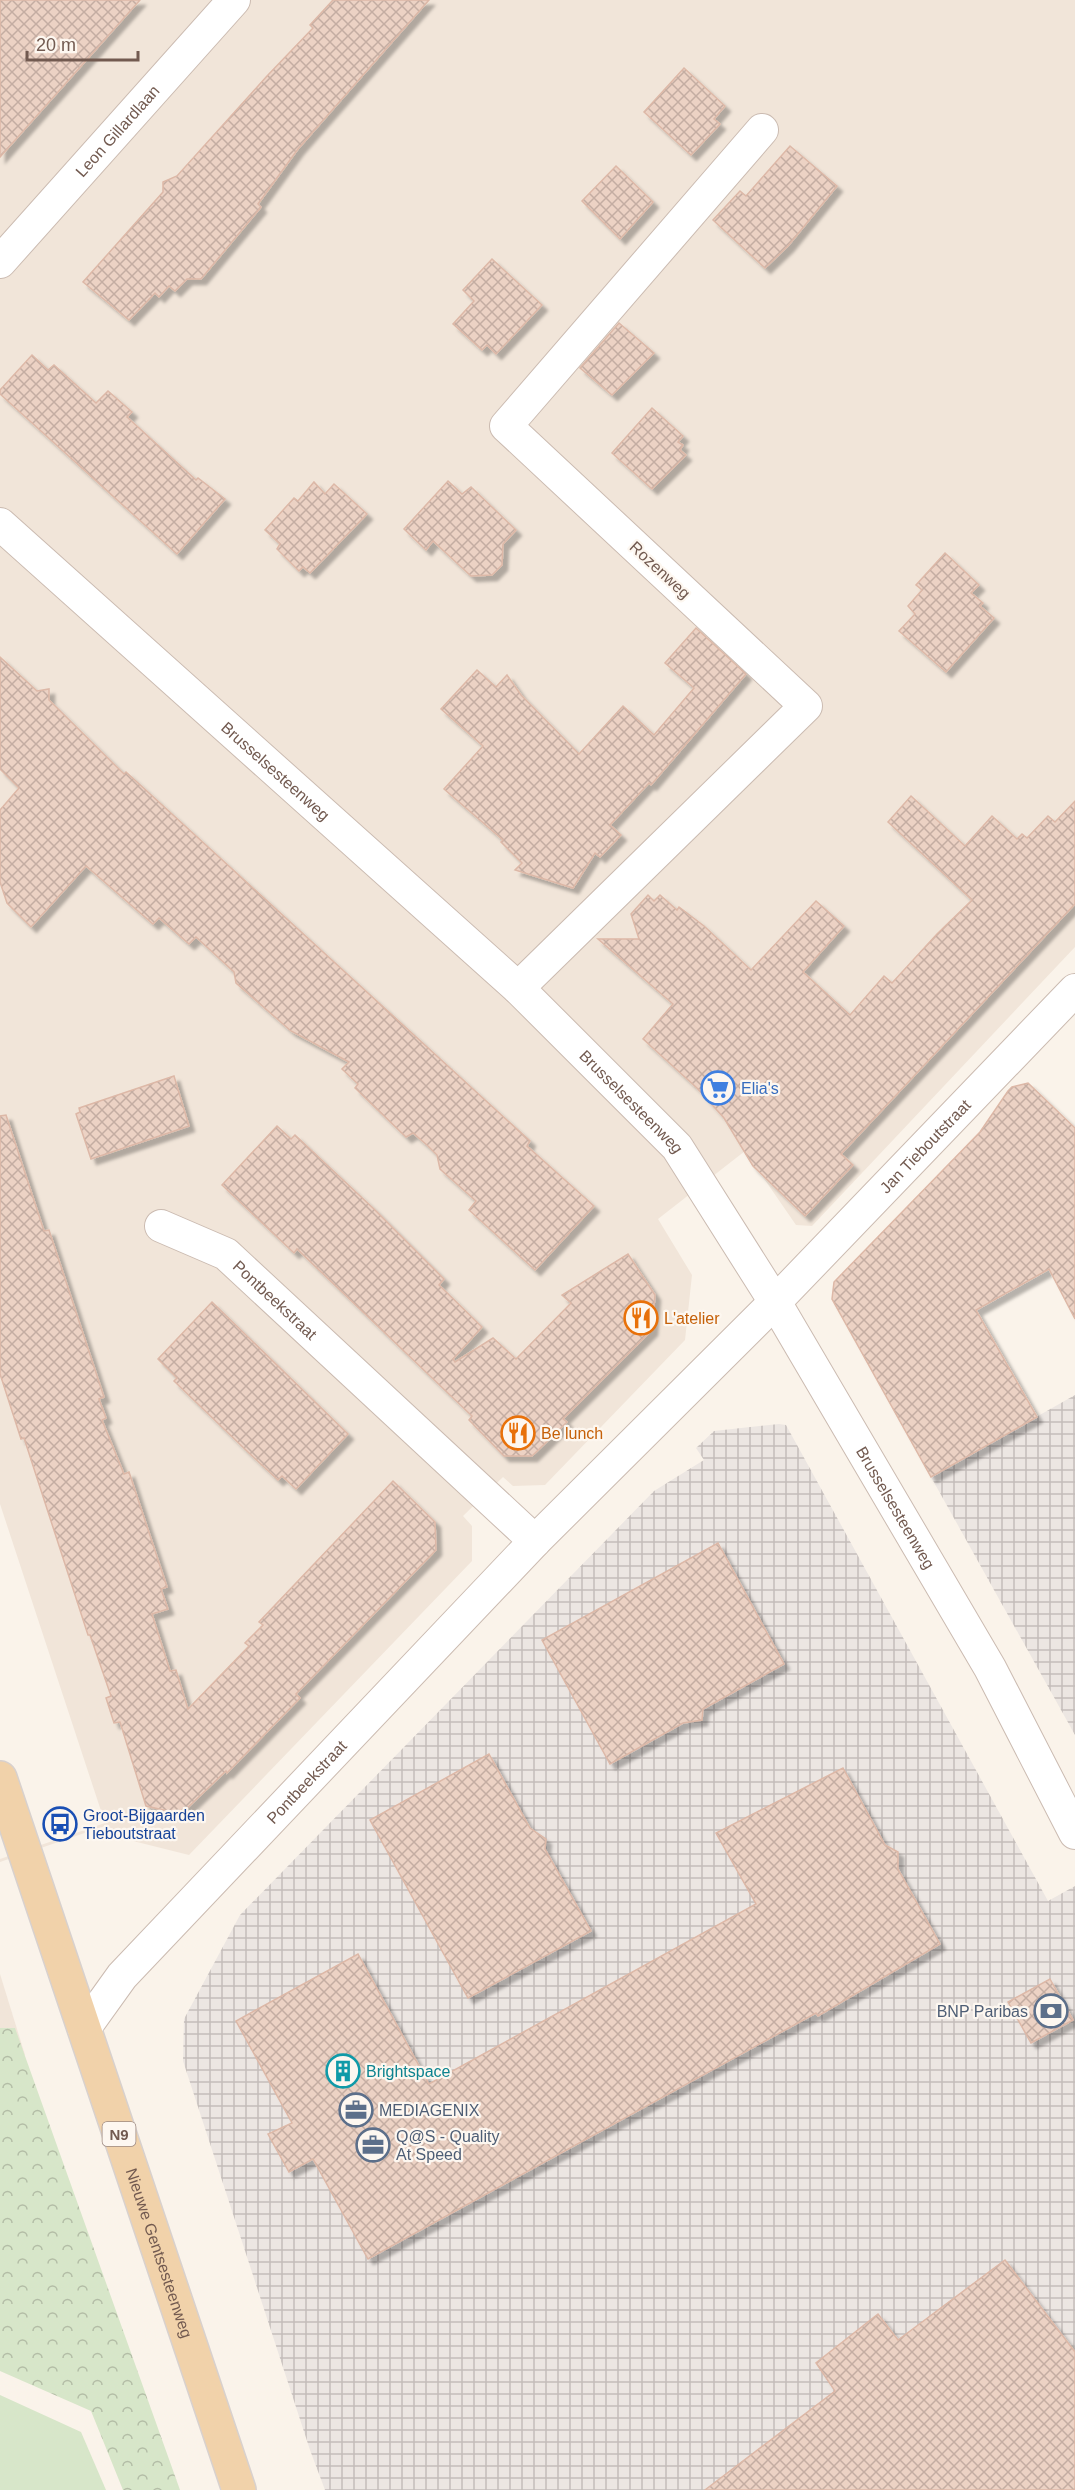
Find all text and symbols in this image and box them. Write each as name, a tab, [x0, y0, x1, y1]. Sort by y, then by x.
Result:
scale bar	[27, 24, 138, 62]
text: 20 m	[36, 35, 76, 55]
street label: Leon Gillardlaan	[72, 82, 162, 180]
street label: Rozenweg	[627, 538, 693, 602]
street label: Brusselsesteenweg	[218, 718, 333, 824]
street label: Brusselsesteenweg	[576, 1046, 687, 1156]
supermarket icon: Elia's	[700, 1070, 736, 1106]
place label: Elia's	[741, 1080, 779, 1097]
street label: Jan Tieboutstraat	[876, 1096, 974, 1196]
street label: Pontbeekstraat	[230, 1257, 321, 1343]
restaurant icon: L'atelier	[623, 1300, 659, 1336]
place label: L'atelier	[664, 1310, 720, 1327]
restaurant icon: Be lunch	[500, 1415, 536, 1451]
place label: Be lunch	[541, 1425, 603, 1442]
street label: Brusselsesteenweg	[853, 1443, 938, 1572]
street label: Pontbeekstraat	[263, 1736, 350, 1827]
bus stop icon: Groot-Bijgaarden Tieboutstraat	[42, 1806, 78, 1842]
place label: Groot-Bijgaarden Tieboutstraat	[83, 1807, 205, 1842]
bank icon: BNP Paribas	[1033, 1993, 1069, 2029]
place label: BNP Paribas	[937, 2003, 1028, 2020]
building icon: Brightspace	[325, 2053, 361, 2089]
place label: Brightspace	[366, 2063, 451, 2080]
office icon: MEDIAGENIX	[338, 2092, 374, 2128]
place label: MEDIAGENIX	[379, 2102, 480, 2119]
road number: N9	[102, 2122, 136, 2146]
office icon: Q@S - Quality At Speed	[355, 2127, 391, 2163]
place label: Q@S - Quality At Speed	[396, 2128, 499, 2163]
street label: Nieuwe Gentsesteenweg	[123, 2166, 196, 2340]

